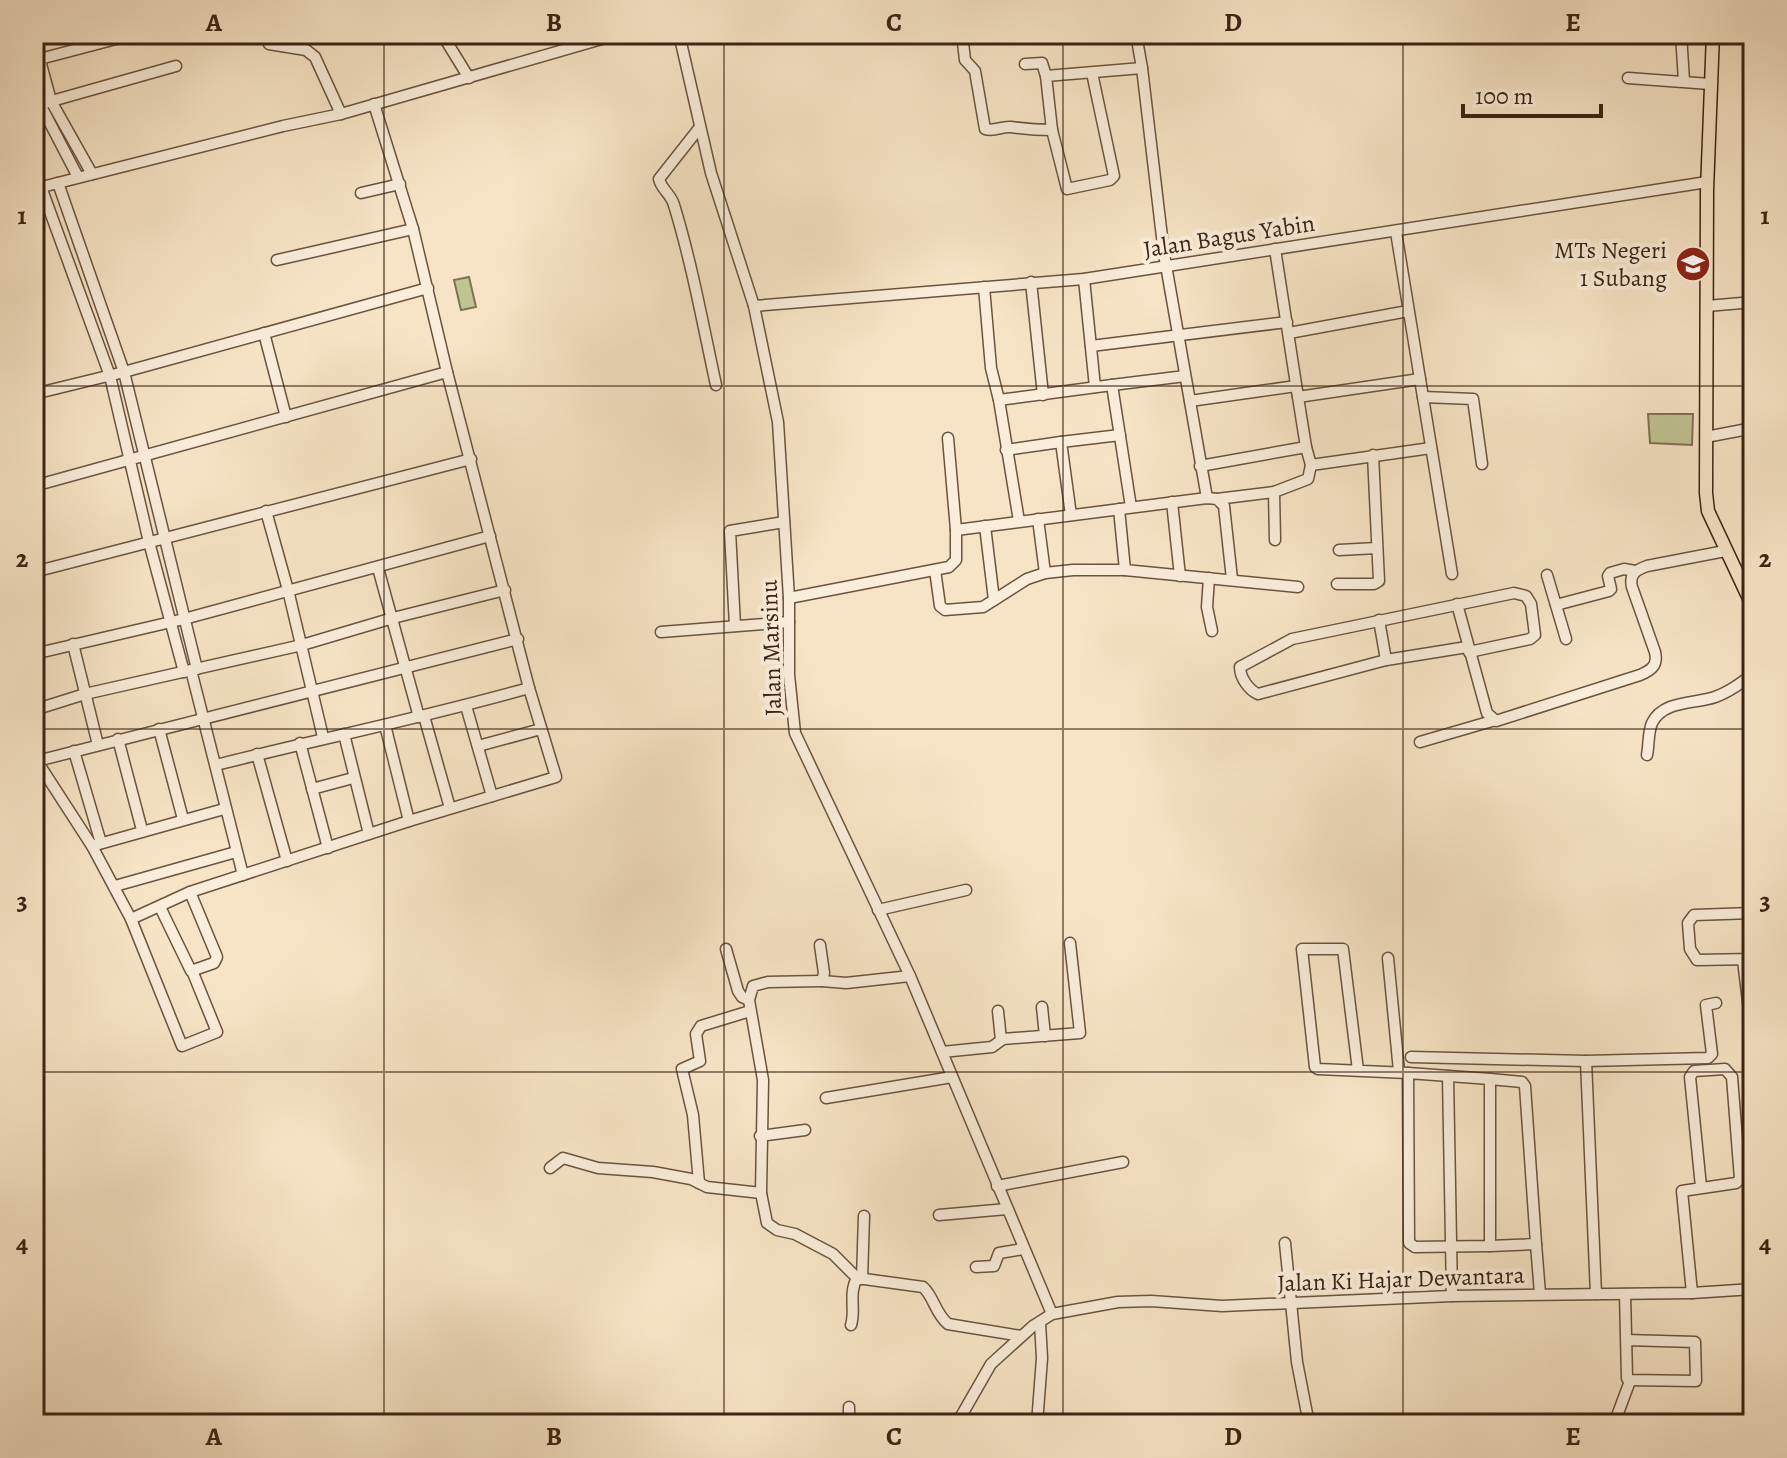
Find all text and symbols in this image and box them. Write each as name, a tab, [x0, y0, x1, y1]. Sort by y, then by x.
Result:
text: A	[205, 5, 223, 40]
text: B	[546, 5, 562, 40]
text: C	[886, 5, 902, 40]
text: D	[1224, 5, 1242, 40]
text: E	[1565, 5, 1581, 40]
scale bar	[1463, 68, 1601, 118]
text: 100 m	[1475, 80, 1534, 112]
text: 1	[17, 198, 27, 233]
text: 1	[1760, 198, 1770, 233]
street label: Jalan Bagus Yabin	[1141, 207, 1317, 265]
place label: MTs Negeri 1 Subang	[1554, 234, 1667, 294]
school or university icon: MTs Negeri 1 Subang	[1674, 245, 1712, 283]
text: 2	[16, 541, 29, 576]
text: 2	[1759, 541, 1772, 576]
street label: Jalan Marsinu	[753, 579, 789, 717]
text: 3	[16, 883, 28, 918]
text: 3	[1759, 883, 1771, 918]
text: 4	[16, 1226, 28, 1261]
text: 4	[1759, 1226, 1771, 1261]
street label: Jalan Ki Hajar Dewantara	[1277, 1259, 1526, 1299]
text: A	[205, 1419, 223, 1454]
text: B	[546, 1419, 562, 1454]
text: C	[886, 1419, 902, 1454]
text: D	[1224, 1419, 1242, 1454]
text: E	[1565, 1419, 1581, 1454]

